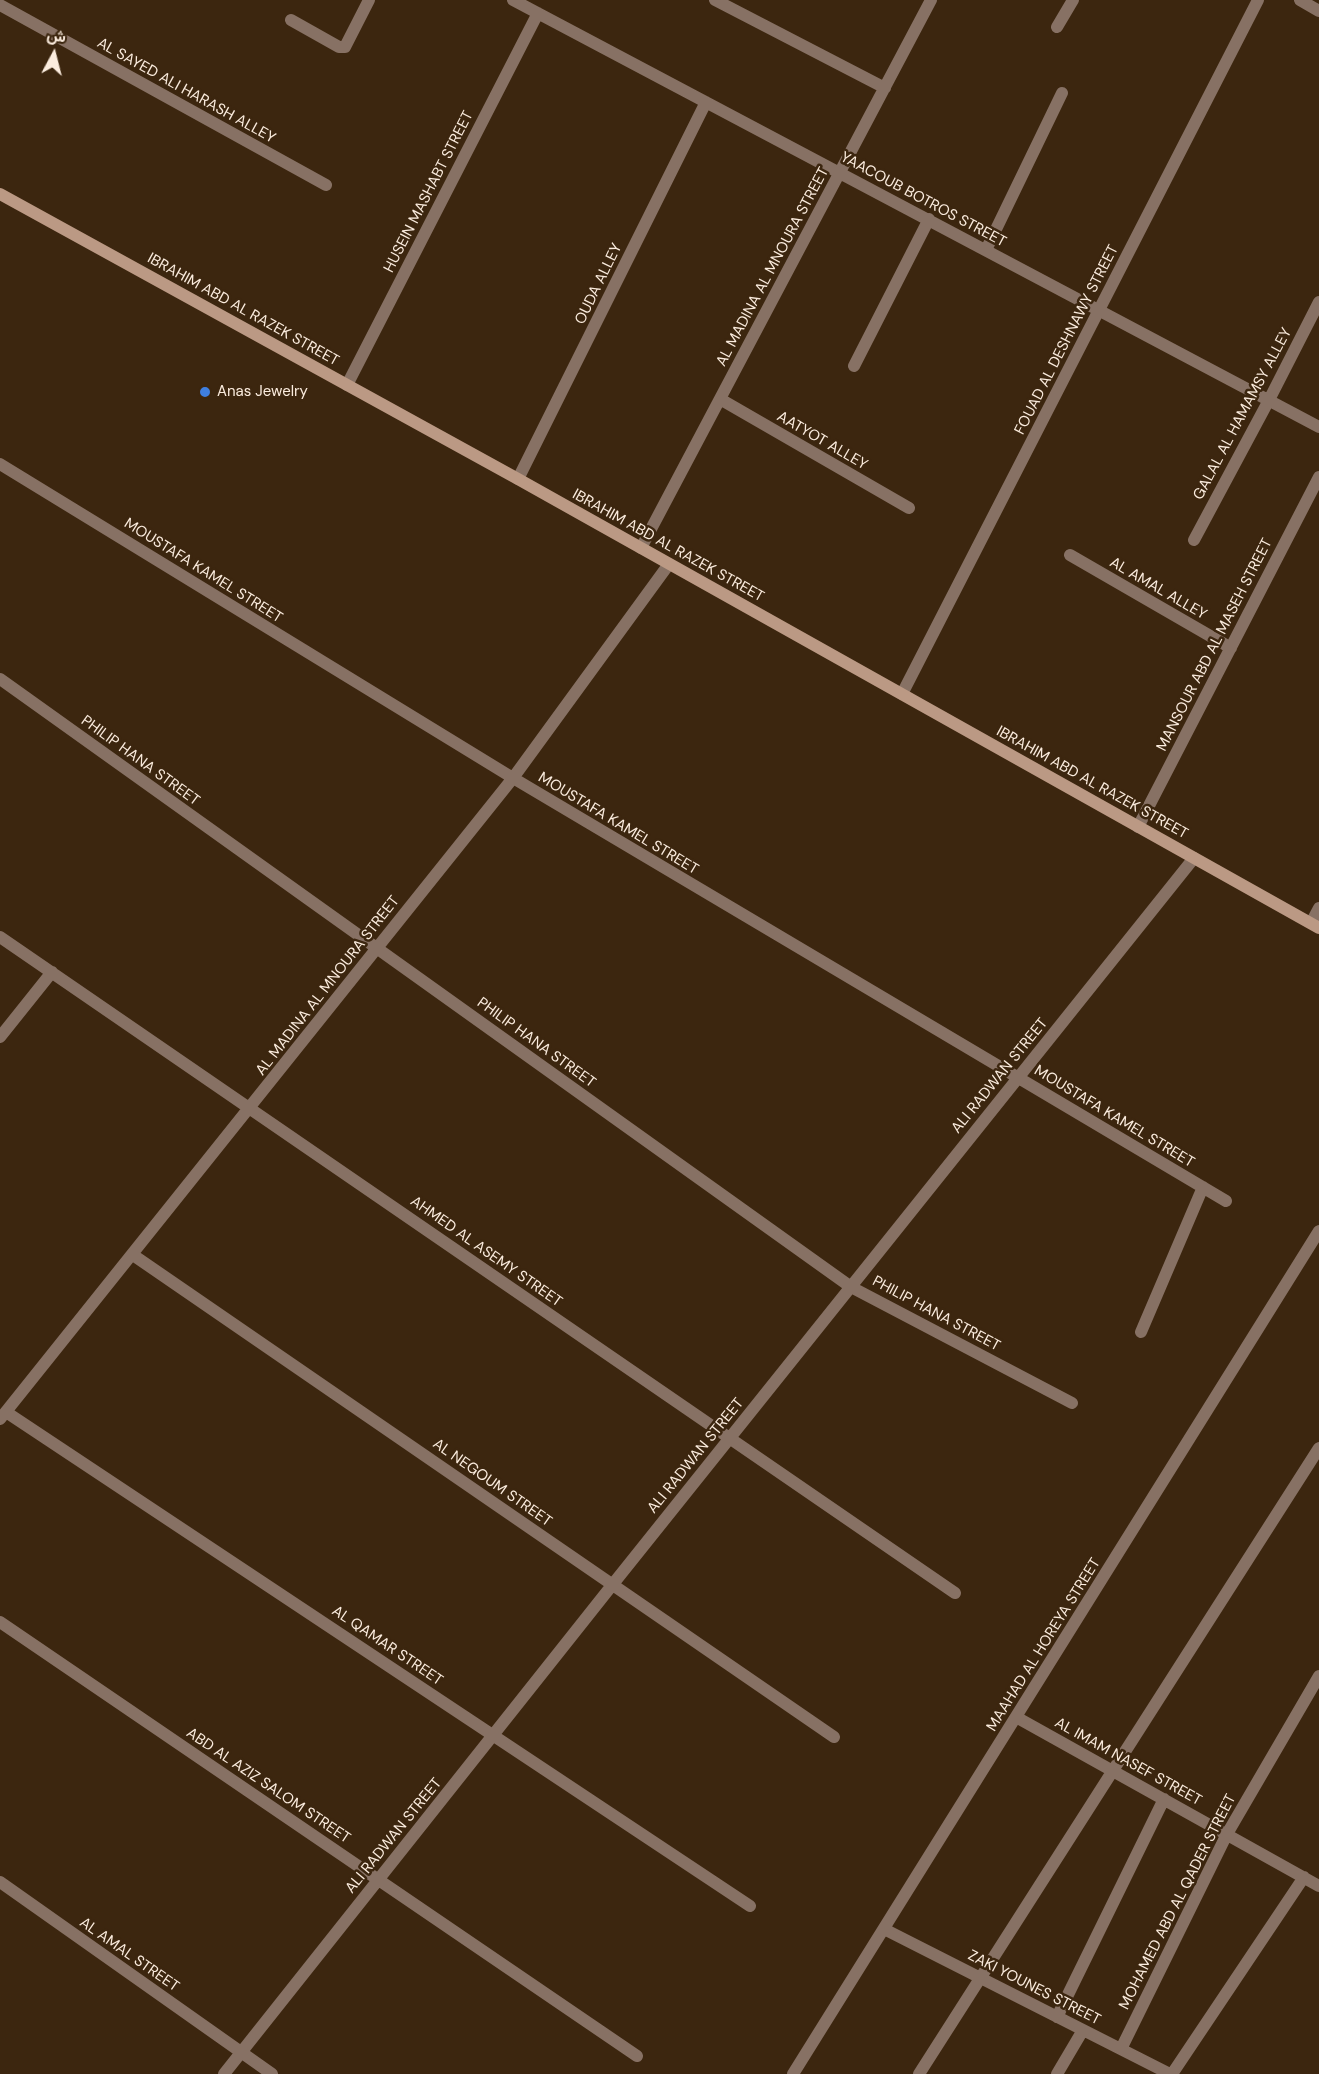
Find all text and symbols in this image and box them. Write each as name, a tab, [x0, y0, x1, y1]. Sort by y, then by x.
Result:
north arrow	[24, 24, 84, 84]
text: ش	[45, 24, 67, 47]
street label: AL SAYED ALI HARASH ALLEY	[94, 34, 278, 148]
street label: HUSEIN MASHABT STREET	[380, 108, 478, 276]
street label: YAACOUB BOTROS STREET	[837, 149, 1009, 251]
street label: AL MADINA AL MNOURA STREET	[713, 164, 833, 370]
street label: OUDA ALLEY	[572, 241, 626, 327]
street label: FOUAD AL DESHNAWY STREET	[1011, 242, 1123, 438]
street label: IBRAHIM ABD AL RAZEK STREET	[144, 250, 342, 370]
street label: GALAL AL HAMAMSY ALLEY	[1190, 325, 1296, 503]
place label: Anas Jewelry	[217, 383, 308, 401]
marker: Anas Jewelry	[198, 385, 212, 399]
street label: AATYOT ALLEY	[774, 408, 870, 474]
street label: IBRAHIM ABD AL RAZEK STREET	[569, 486, 767, 606]
street label: MOUSTAFA KAMEL STREET	[120, 515, 286, 627]
street label: MANSOUR ABD AL MASEH STREET	[1153, 536, 1277, 754]
street label: AL AMAL ALLEY	[1106, 554, 1210, 624]
street label: PHILIP HANA STREET	[77, 712, 203, 810]
street label: IBRAHIM ABD AL RAZEK STREET	[993, 723, 1191, 843]
street label: MOUSTAFA KAMEL STREET	[535, 769, 701, 879]
street label: AL MADINA AL MNOURA STREET	[252, 893, 404, 1079]
street label: PHILIP HANA STREET	[473, 994, 599, 1092]
street label: ALI RADWAN STREET	[948, 1015, 1052, 1137]
street label: MOUSTAFA KAMEL STREET	[1031, 1062, 1197, 1172]
street label: AHMED AL ASEMY STREET	[407, 1193, 565, 1311]
street label: PHILIP HANA STREET	[869, 1273, 1003, 1355]
street label: ALI RADWAN STREET	[644, 1395, 748, 1517]
street label: AL NEGOUM STREET	[429, 1435, 555, 1531]
street label: MAAHAD AL HOREYA STREET	[983, 1555, 1105, 1735]
street label: AL QAMAR STREET	[328, 1602, 446, 1690]
street label: AL IMAM NASEF STREET	[1051, 1714, 1205, 1810]
street label: ABD AL AZIZ SALOM STREET	[183, 1724, 353, 1848]
street label: ALI RADWAN STREET	[342, 1775, 446, 1897]
street label: MOHAMED ABD AL QADER STREET	[1116, 1791, 1240, 2013]
street label: AL AMAL STREET	[76, 1914, 182, 1996]
street label: ZAKI YOUNES STREET	[965, 1947, 1103, 2029]

